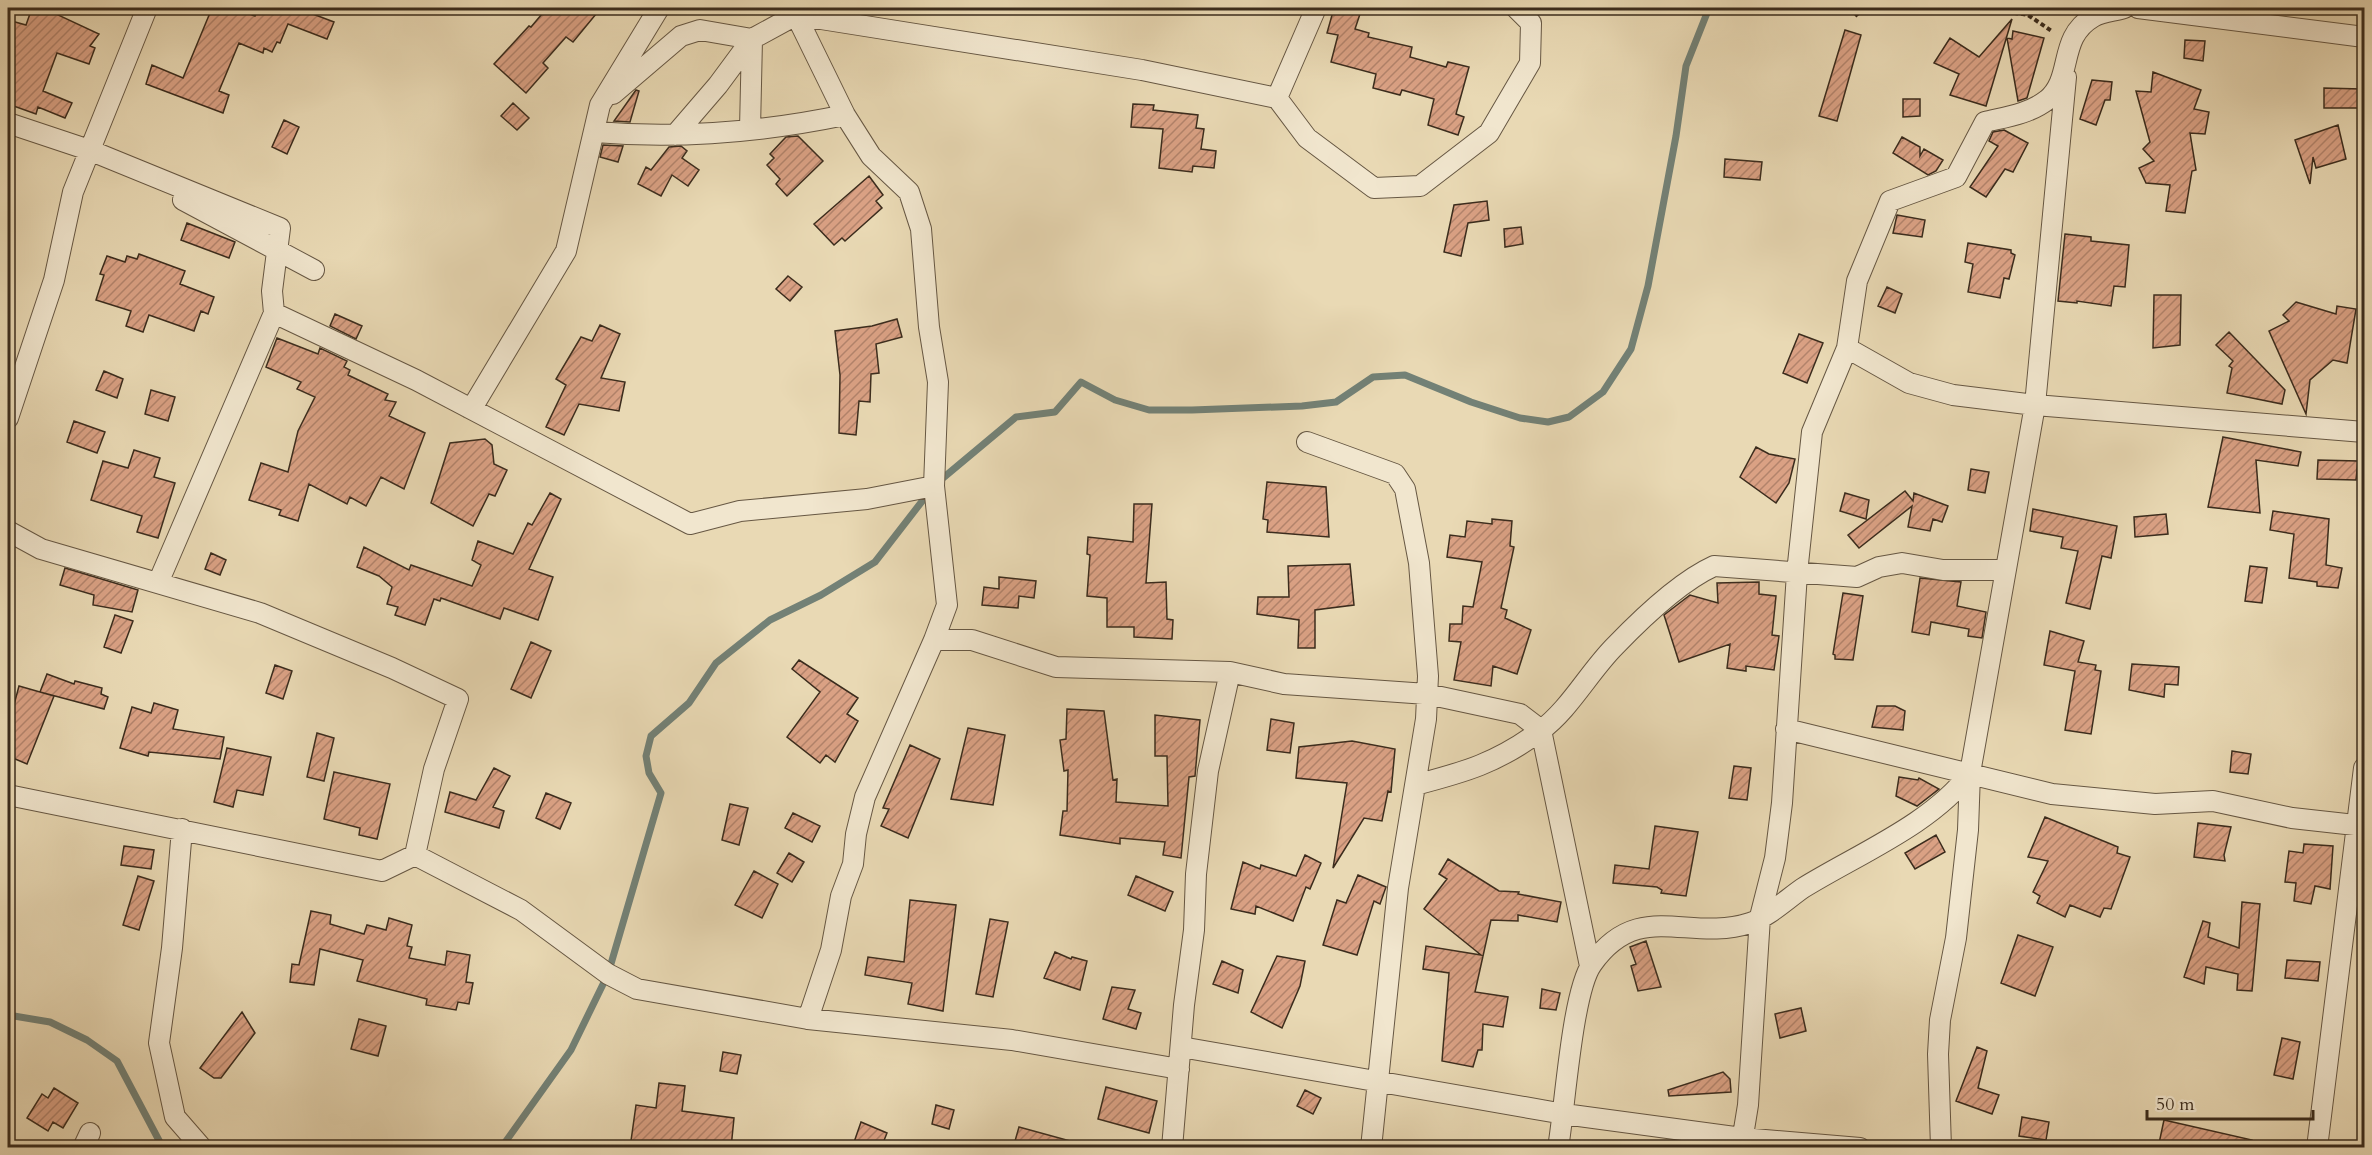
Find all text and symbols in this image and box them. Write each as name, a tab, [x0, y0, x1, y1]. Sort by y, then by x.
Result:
scale bar	[2147, 1083, 2314, 1121]
text: 50 m	[2156, 1092, 2195, 1117]

